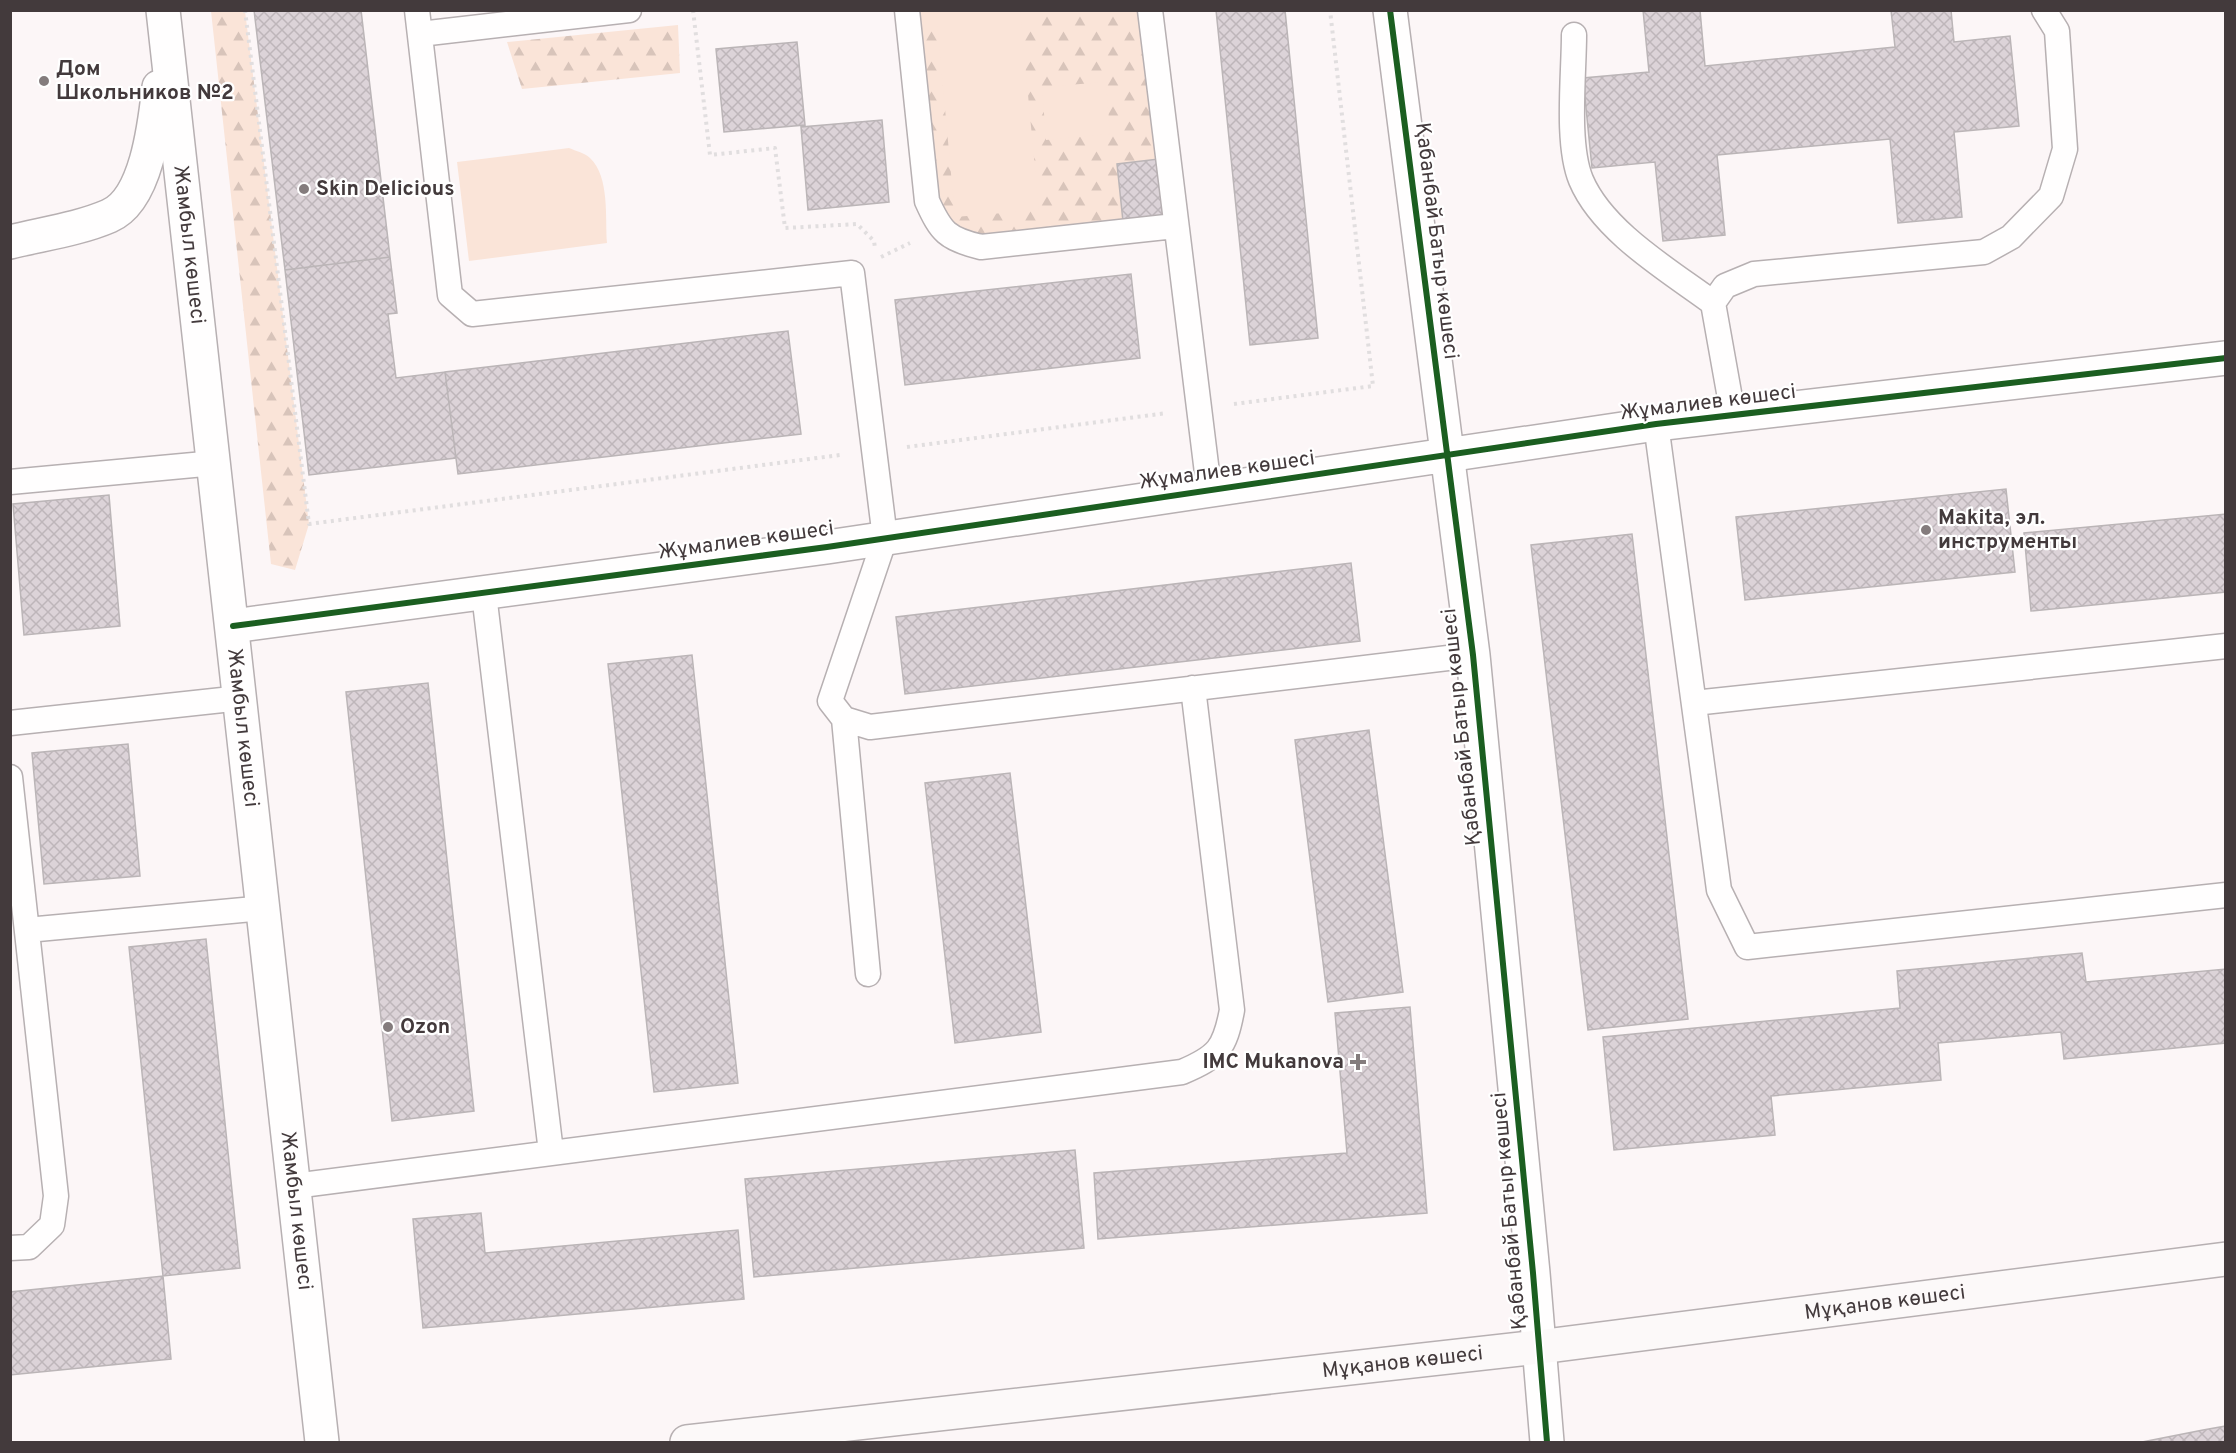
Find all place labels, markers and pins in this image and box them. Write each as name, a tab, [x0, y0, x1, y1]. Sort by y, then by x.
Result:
place label: Дом Школьников №2	[56, 56, 234, 107]
marker: Дом Школьников №2	[37, 74, 51, 88]
place label: Skin Delicious	[316, 176, 455, 203]
marker: Skin Delicious	[297, 182, 311, 196]
place label: Makita, эл. инструменты	[1938, 505, 2077, 556]
marker: Makita, эл. инструменты	[1919, 523, 1933, 537]
place label: Ozon	[400, 1014, 450, 1041]
marker: Ozon	[381, 1020, 395, 1034]
place label: IMC Mukanova	[1202, 1049, 1344, 1076]
marker: IMC Mukanova	[1349, 1053, 1367, 1071]

